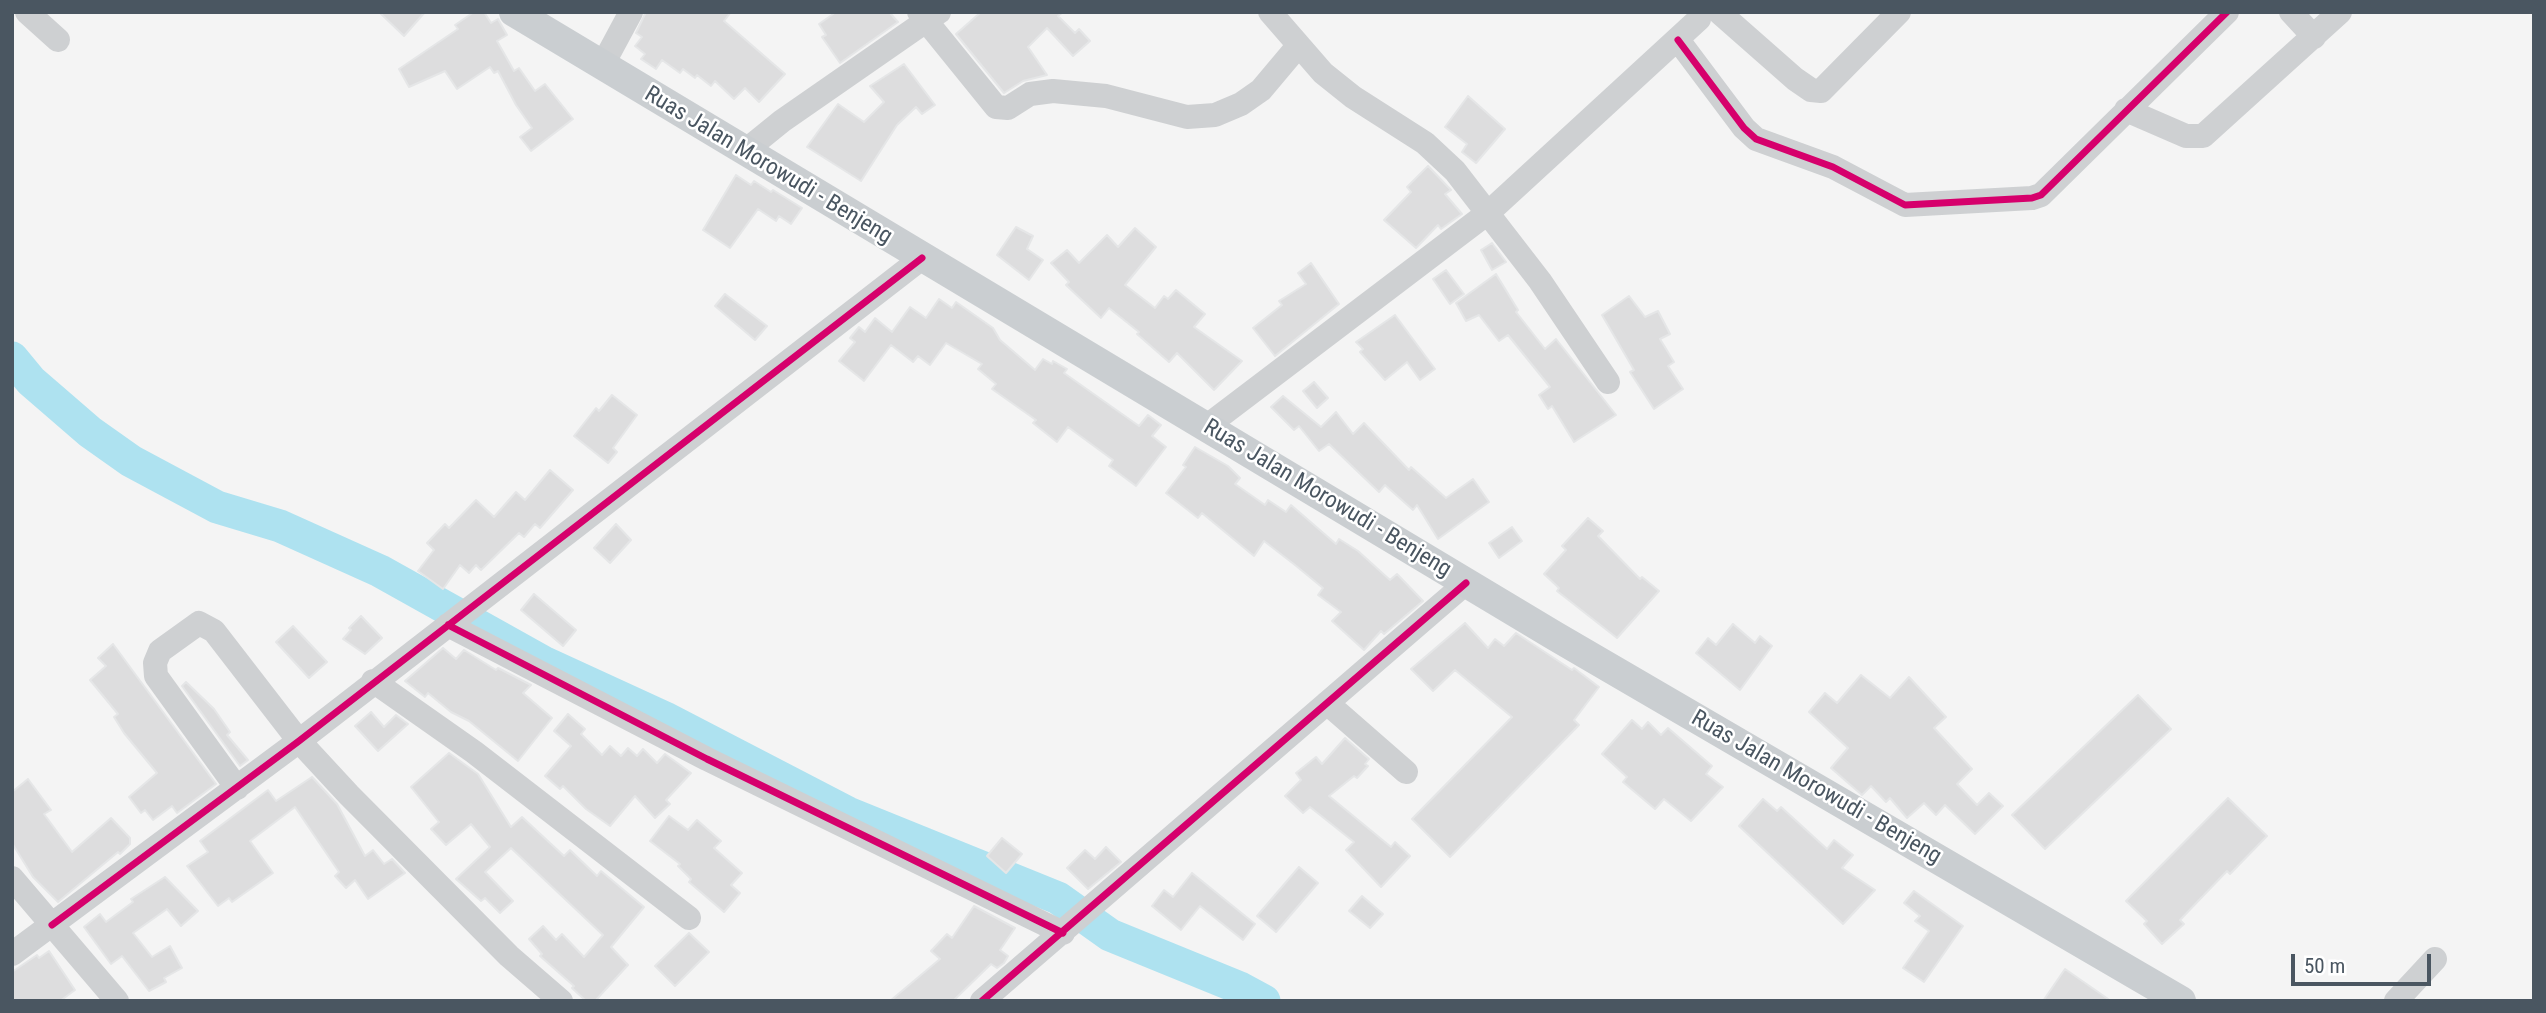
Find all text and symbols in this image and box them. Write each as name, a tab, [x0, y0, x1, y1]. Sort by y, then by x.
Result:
street label: Ruas Jalan Morowudi - Benjeng	[639, 81, 897, 251]
street label: Ruas Jalan Morowudi - Benjeng	[1198, 414, 1456, 584]
street label: Ruas Jalan Morowudi - Benjeng	[1686, 705, 1946, 871]
scale bar	[2294, 940, 2434, 984]
text: 50 m	[2304, 954, 2345, 978]

